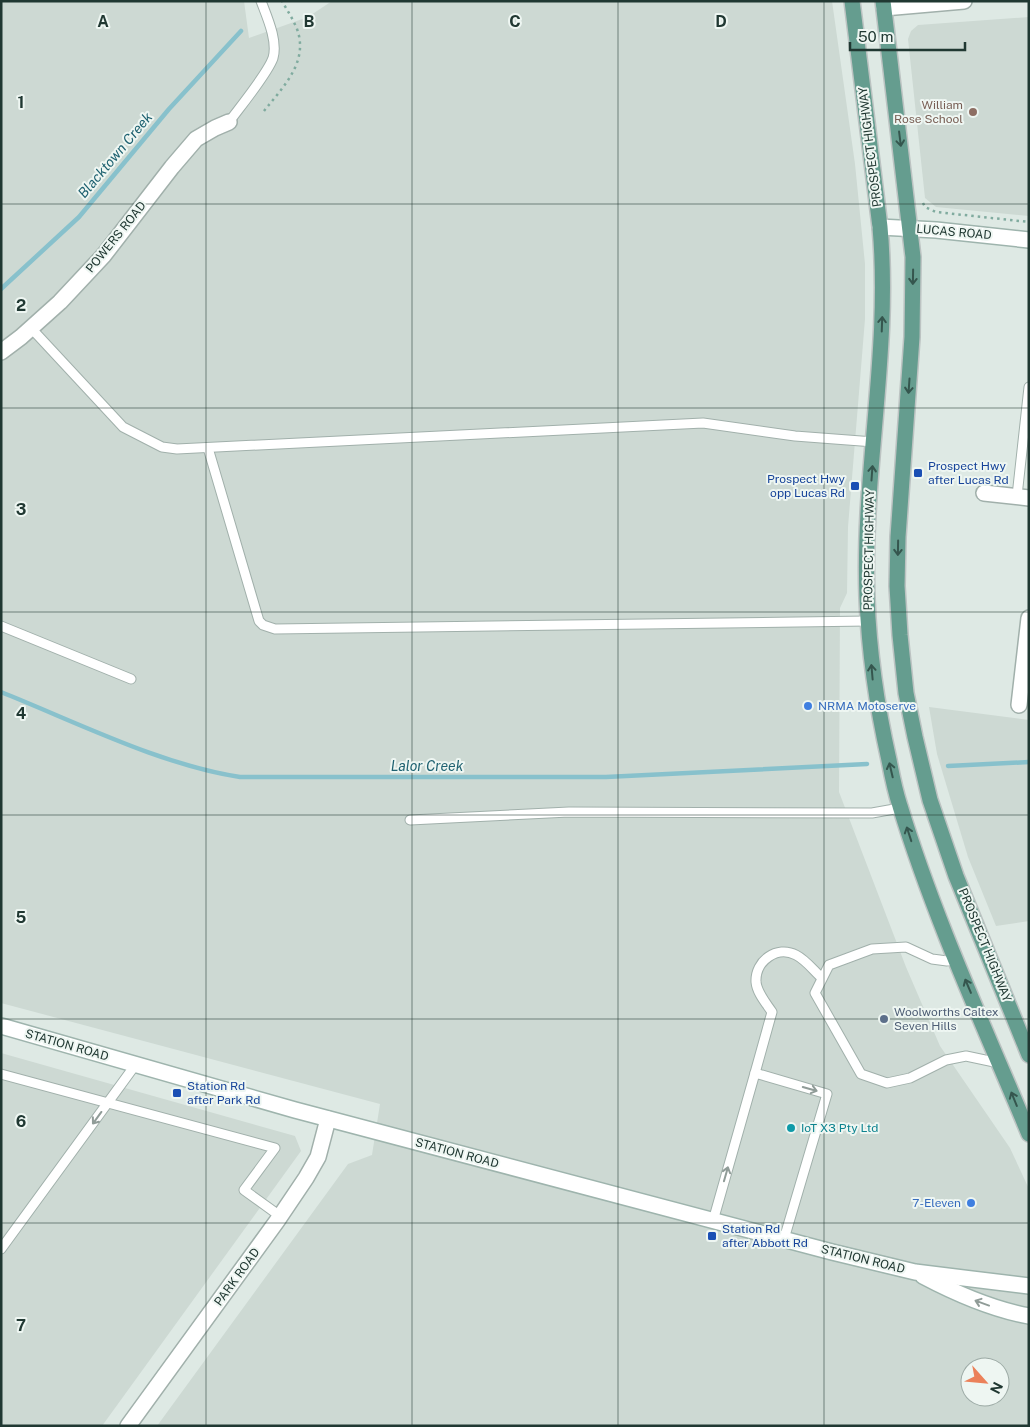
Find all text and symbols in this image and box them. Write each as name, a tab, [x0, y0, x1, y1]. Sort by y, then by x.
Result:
text: A	[97, 12, 109, 31]
text: B	[304, 12, 315, 31]
text: C	[509, 12, 521, 31]
text: D	[715, 12, 727, 31]
scale bar	[850, 20, 965, 52]
text: 50 m	[858, 28, 893, 45]
street label: PROSPECT HIGHWAY	[856, 85, 884, 208]
text: 1	[18, 93, 24, 112]
place label: William Rose School	[894, 98, 963, 126]
marker: William Rose School	[967, 106, 979, 118]
water label: Blacktown Creek	[75, 109, 156, 201]
one-way arrow	[895, 130, 905, 146]
street label: POWERS ROAD	[83, 199, 149, 275]
street label: LUCAS ROAD	[916, 222, 992, 242]
one-way arrow	[908, 268, 918, 285]
text: 2	[16, 296, 26, 315]
one-way arrow	[878, 316, 887, 332]
one-way arrow	[904, 378, 913, 394]
place label: Prospect Hwy after Lucas Rd	[928, 459, 1009, 487]
one-way arrow	[867, 465, 877, 481]
marker: Prospect Hwy after Lucas Rd	[912, 467, 924, 479]
place label: Prospect Hwy opp Lucas Rd	[767, 472, 846, 500]
marker: Prospect Hwy opp Lucas Rd	[849, 480, 861, 492]
street label: PROSPECT HIGHWAY	[861, 489, 877, 611]
text: 3	[16, 500, 26, 519]
one-way arrow	[893, 540, 903, 556]
one-way arrow	[867, 664, 877, 680]
place label: NRMA Motoserve	[818, 699, 916, 713]
marker: NRMA Motoserve	[802, 700, 814, 712]
text: 4	[16, 704, 27, 723]
water label: Lalor Creek	[391, 758, 464, 774]
one-way arrow	[886, 763, 895, 779]
one-way arrow	[904, 827, 913, 843]
street label: PROSPECT HIGHWAY	[956, 886, 1014, 1004]
text: 5	[16, 908, 27, 927]
one-way arrow	[962, 979, 972, 994]
place label: Woolworths Caltex Seven Hills	[894, 1005, 999, 1033]
marker: Woolworths Caltex Seven Hills	[878, 1013, 890, 1025]
street label: STATION ROAD	[24, 1026, 110, 1064]
place label: Station Rd after Park Rd	[187, 1079, 260, 1107]
one-way arrow	[802, 1084, 818, 1094]
marker: Station Rd after Park Rd	[171, 1087, 183, 1099]
one-way arrow	[1009, 1091, 1018, 1106]
one-way arrow	[92, 1111, 103, 1124]
text: 6	[16, 1112, 26, 1131]
place label: IoT X3 Pty Ltd	[801, 1121, 878, 1135]
marker: IoT X3 Pty Ltd	[785, 1122, 797, 1134]
street label: STATION ROAD	[414, 1135, 500, 1171]
one-way arrow	[722, 1166, 732, 1182]
place label: 7-Eleven	[912, 1196, 961, 1210]
marker: 7-Eleven	[965, 1197, 977, 1209]
place label: Station Rd after Abbott Rd	[722, 1222, 808, 1250]
marker: Station Rd after Abbott Rd	[706, 1230, 718, 1242]
street label: STATION ROAD	[820, 1242, 906, 1276]
street label: PARK ROAD	[211, 1245, 263, 1309]
one-way arrow	[975, 1298, 990, 1307]
text: 7	[16, 1316, 26, 1335]
north arrow	[960, 1357, 1010, 1407]
text: N	[987, 1379, 1006, 1396]

